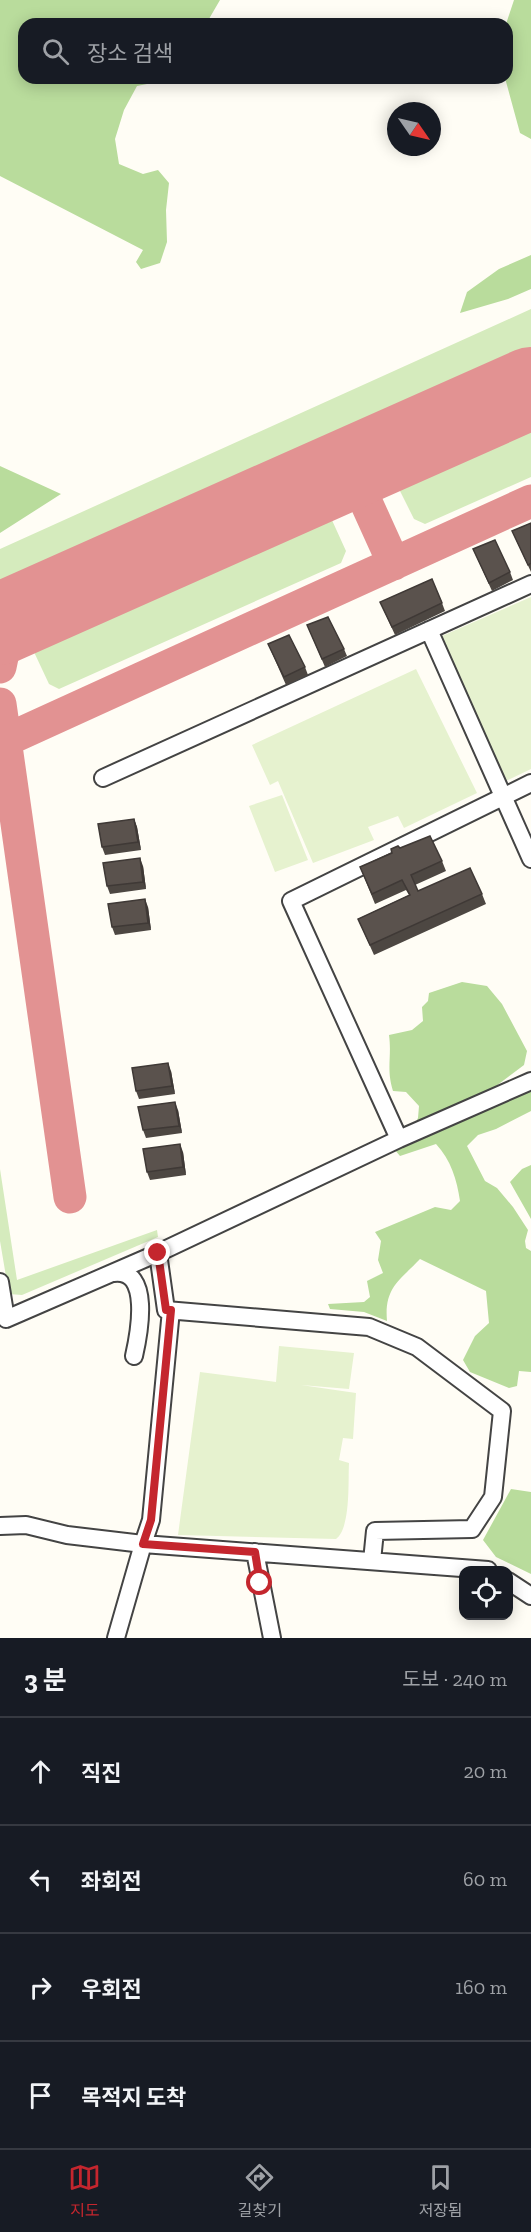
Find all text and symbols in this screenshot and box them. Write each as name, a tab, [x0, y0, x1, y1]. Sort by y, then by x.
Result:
search box	[18, 18, 513, 84]
icon: search	[39, 35, 72, 68]
text: 장소 검색	[87, 40, 173, 67]
north arrow	[387, 102, 441, 156]
route end	[144, 1239, 170, 1265]
map controls	[459, 1566, 513, 1620]
button: locate	[459, 1566, 513, 1620]
route start	[246, 1569, 272, 1595]
text: 3 분	[24, 1664, 67, 1696]
text: 도보 · 240 m	[402, 1667, 507, 1691]
icon: ahead	[24, 1755, 57, 1788]
text: 20 m	[463, 1759, 507, 1783]
text: 직진	[81, 1760, 121, 1787]
icon: left	[24, 1863, 57, 1896]
text: 60 m	[463, 1867, 507, 1891]
text: 좌회전	[81, 1868, 142, 1895]
icon: right	[24, 1971, 57, 2004]
text: 160 m	[455, 1975, 507, 1999]
text: 우회전	[81, 1976, 142, 2003]
icon: arrive	[24, 2079, 57, 2112]
text: 목적지 도착	[81, 2084, 186, 2111]
tab: 지도	[68, 2161, 101, 2221]
tab: 길찾기	[238, 2161, 282, 2221]
tab: 저장됨	[419, 2161, 463, 2221]

